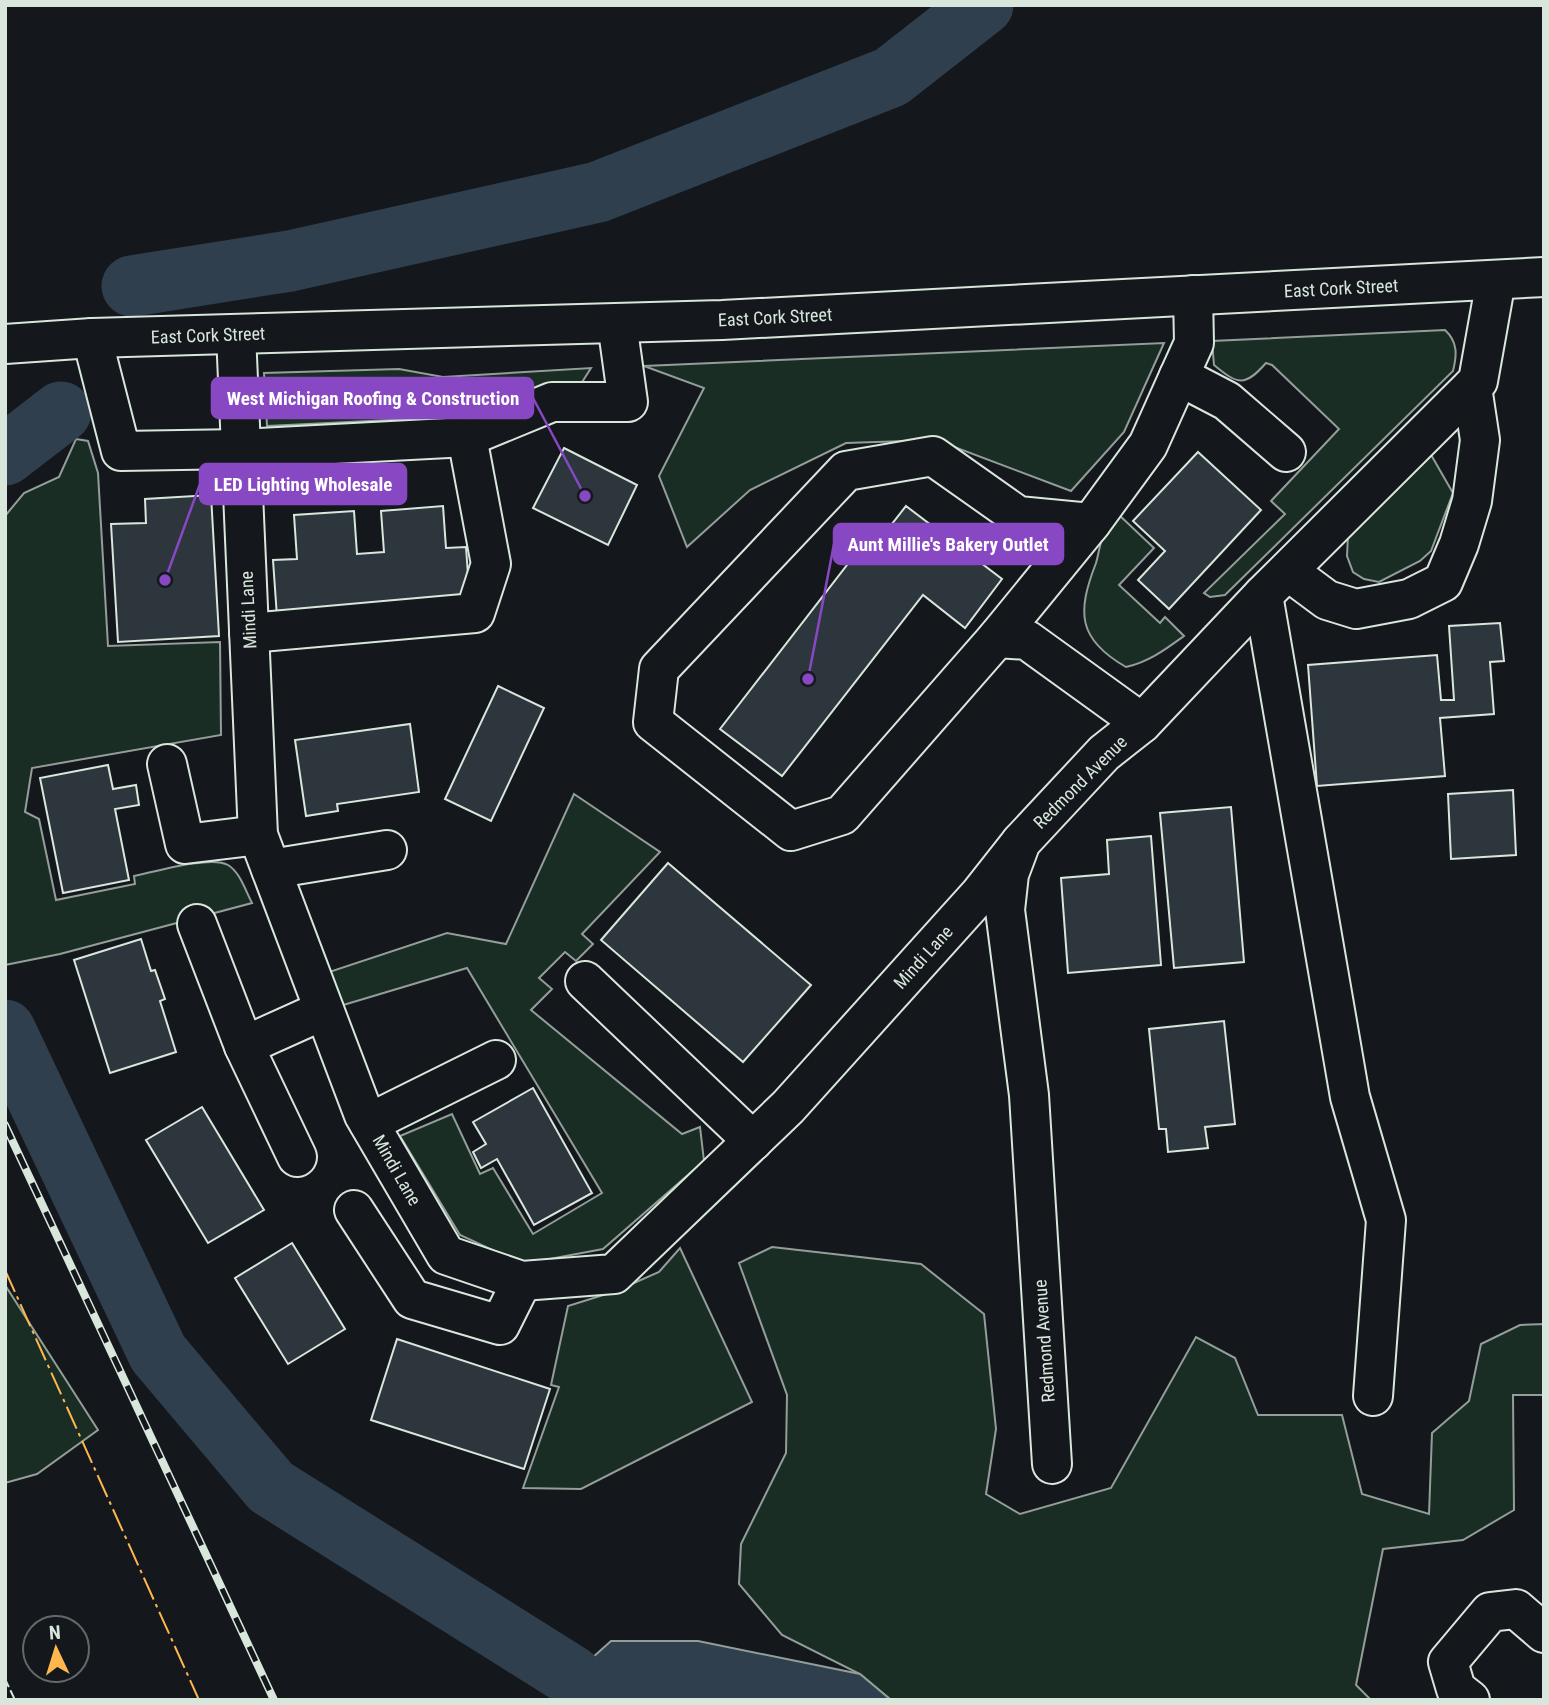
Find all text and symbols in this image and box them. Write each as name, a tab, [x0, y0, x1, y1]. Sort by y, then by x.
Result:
street label: East Cork Street	[1283, 275, 1399, 301]
street label: East Cork Street	[717, 304, 833, 330]
street label: East Cork Street	[150, 323, 266, 347]
callout: West Michigan Roofing & Construction	[212, 378, 533, 418]
text: West Michigan Roofing & Construction	[227, 387, 519, 410]
callout: LED Lighting Wholesale	[200, 464, 406, 504]
text: LED Lighting Wholesale	[214, 473, 392, 496]
callout: Aunt Millie's Bakery Outlet	[834, 524, 1063, 564]
text: Aunt Millie's Bakery Outlet	[847, 533, 1049, 556]
street label: Mindi Lane	[235, 571, 261, 649]
street label: Redmond Avenue	[1029, 731, 1131, 833]
street label: Mindi Lane	[889, 921, 957, 993]
street label: Mindi Lane	[368, 1131, 426, 1209]
street label: Redmond Avenue	[1029, 1279, 1059, 1403]
north arrow	[21, 1614, 91, 1684]
text: N	[48, 1621, 61, 1644]

